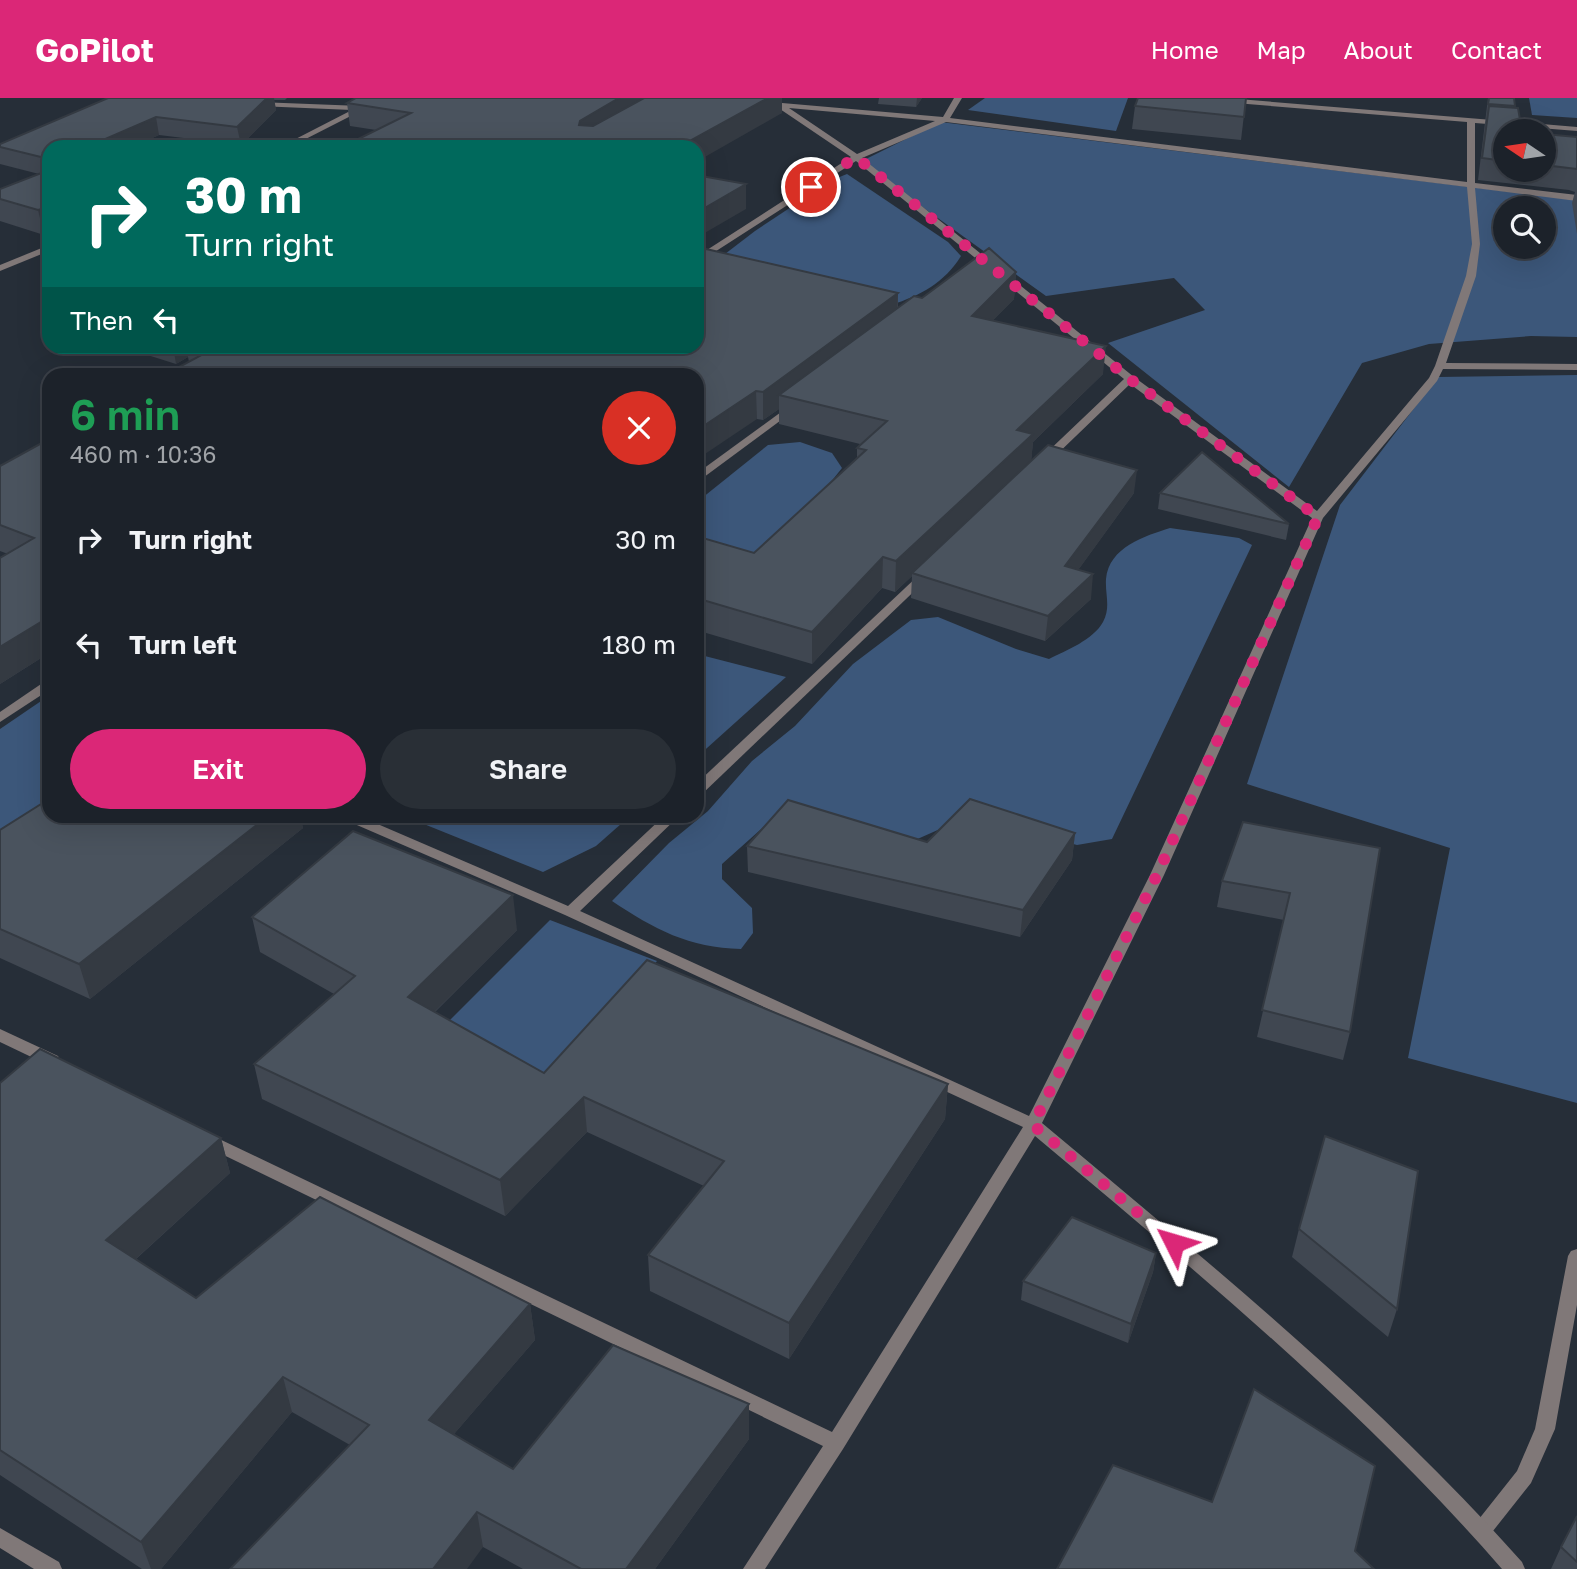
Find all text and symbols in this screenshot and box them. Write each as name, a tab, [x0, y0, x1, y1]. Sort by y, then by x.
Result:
text: GoPilot	[35, 30, 154, 69]
text: Home	[1151, 35, 1219, 64]
text: Map	[1257, 35, 1306, 64]
text: About	[1344, 35, 1413, 64]
text: Contact	[1451, 35, 1542, 64]
north arrow	[1493, 119, 1556, 182]
map controls	[1493, 119, 1556, 259]
pin	[781, 157, 841, 217]
text: 30 m	[185, 165, 302, 224]
icon: right	[70, 168, 161, 259]
icon: arrive	[792, 168, 830, 206]
button: search	[1493, 196, 1556, 259]
text: Turn right	[185, 225, 334, 263]
icon: left	[147, 301, 185, 339]
text: Then	[70, 305, 133, 336]
text: 6 min	[70, 389, 180, 439]
button: close	[602, 391, 676, 465]
text: 460 m · 10:36	[70, 440, 216, 468]
icon: right	[70, 521, 108, 559]
text: Turn right	[129, 524, 252, 555]
text: 30 m	[615, 524, 676, 555]
icon: left	[70, 626, 108, 664]
text: Turn left	[129, 629, 237, 660]
text: 180 m	[602, 629, 676, 660]
button: Exit	[70, 729, 366, 809]
button: Share	[380, 729, 676, 809]
position arrow	[1137, 1206, 1211, 1280]

